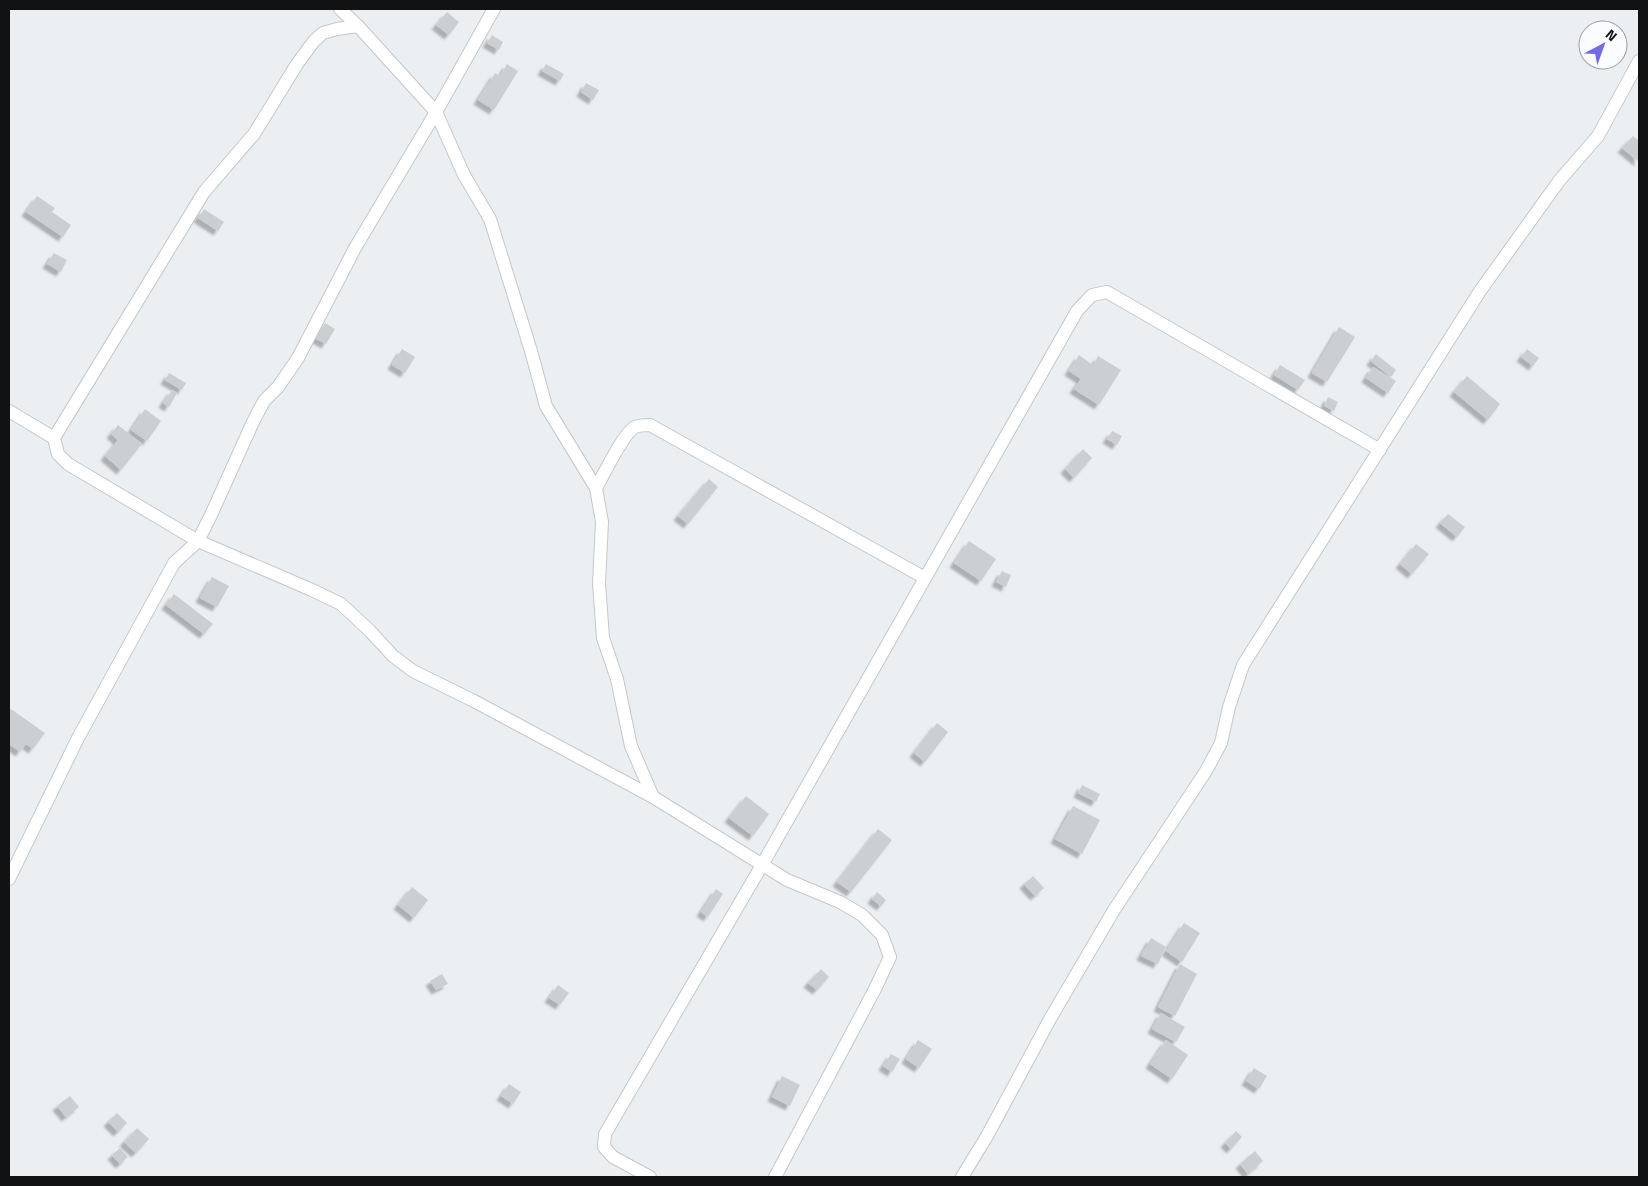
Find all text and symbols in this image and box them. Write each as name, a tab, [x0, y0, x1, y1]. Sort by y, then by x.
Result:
north arrow	[1578, 20, 1628, 70]
text: N	[1601, 24, 1622, 46]

